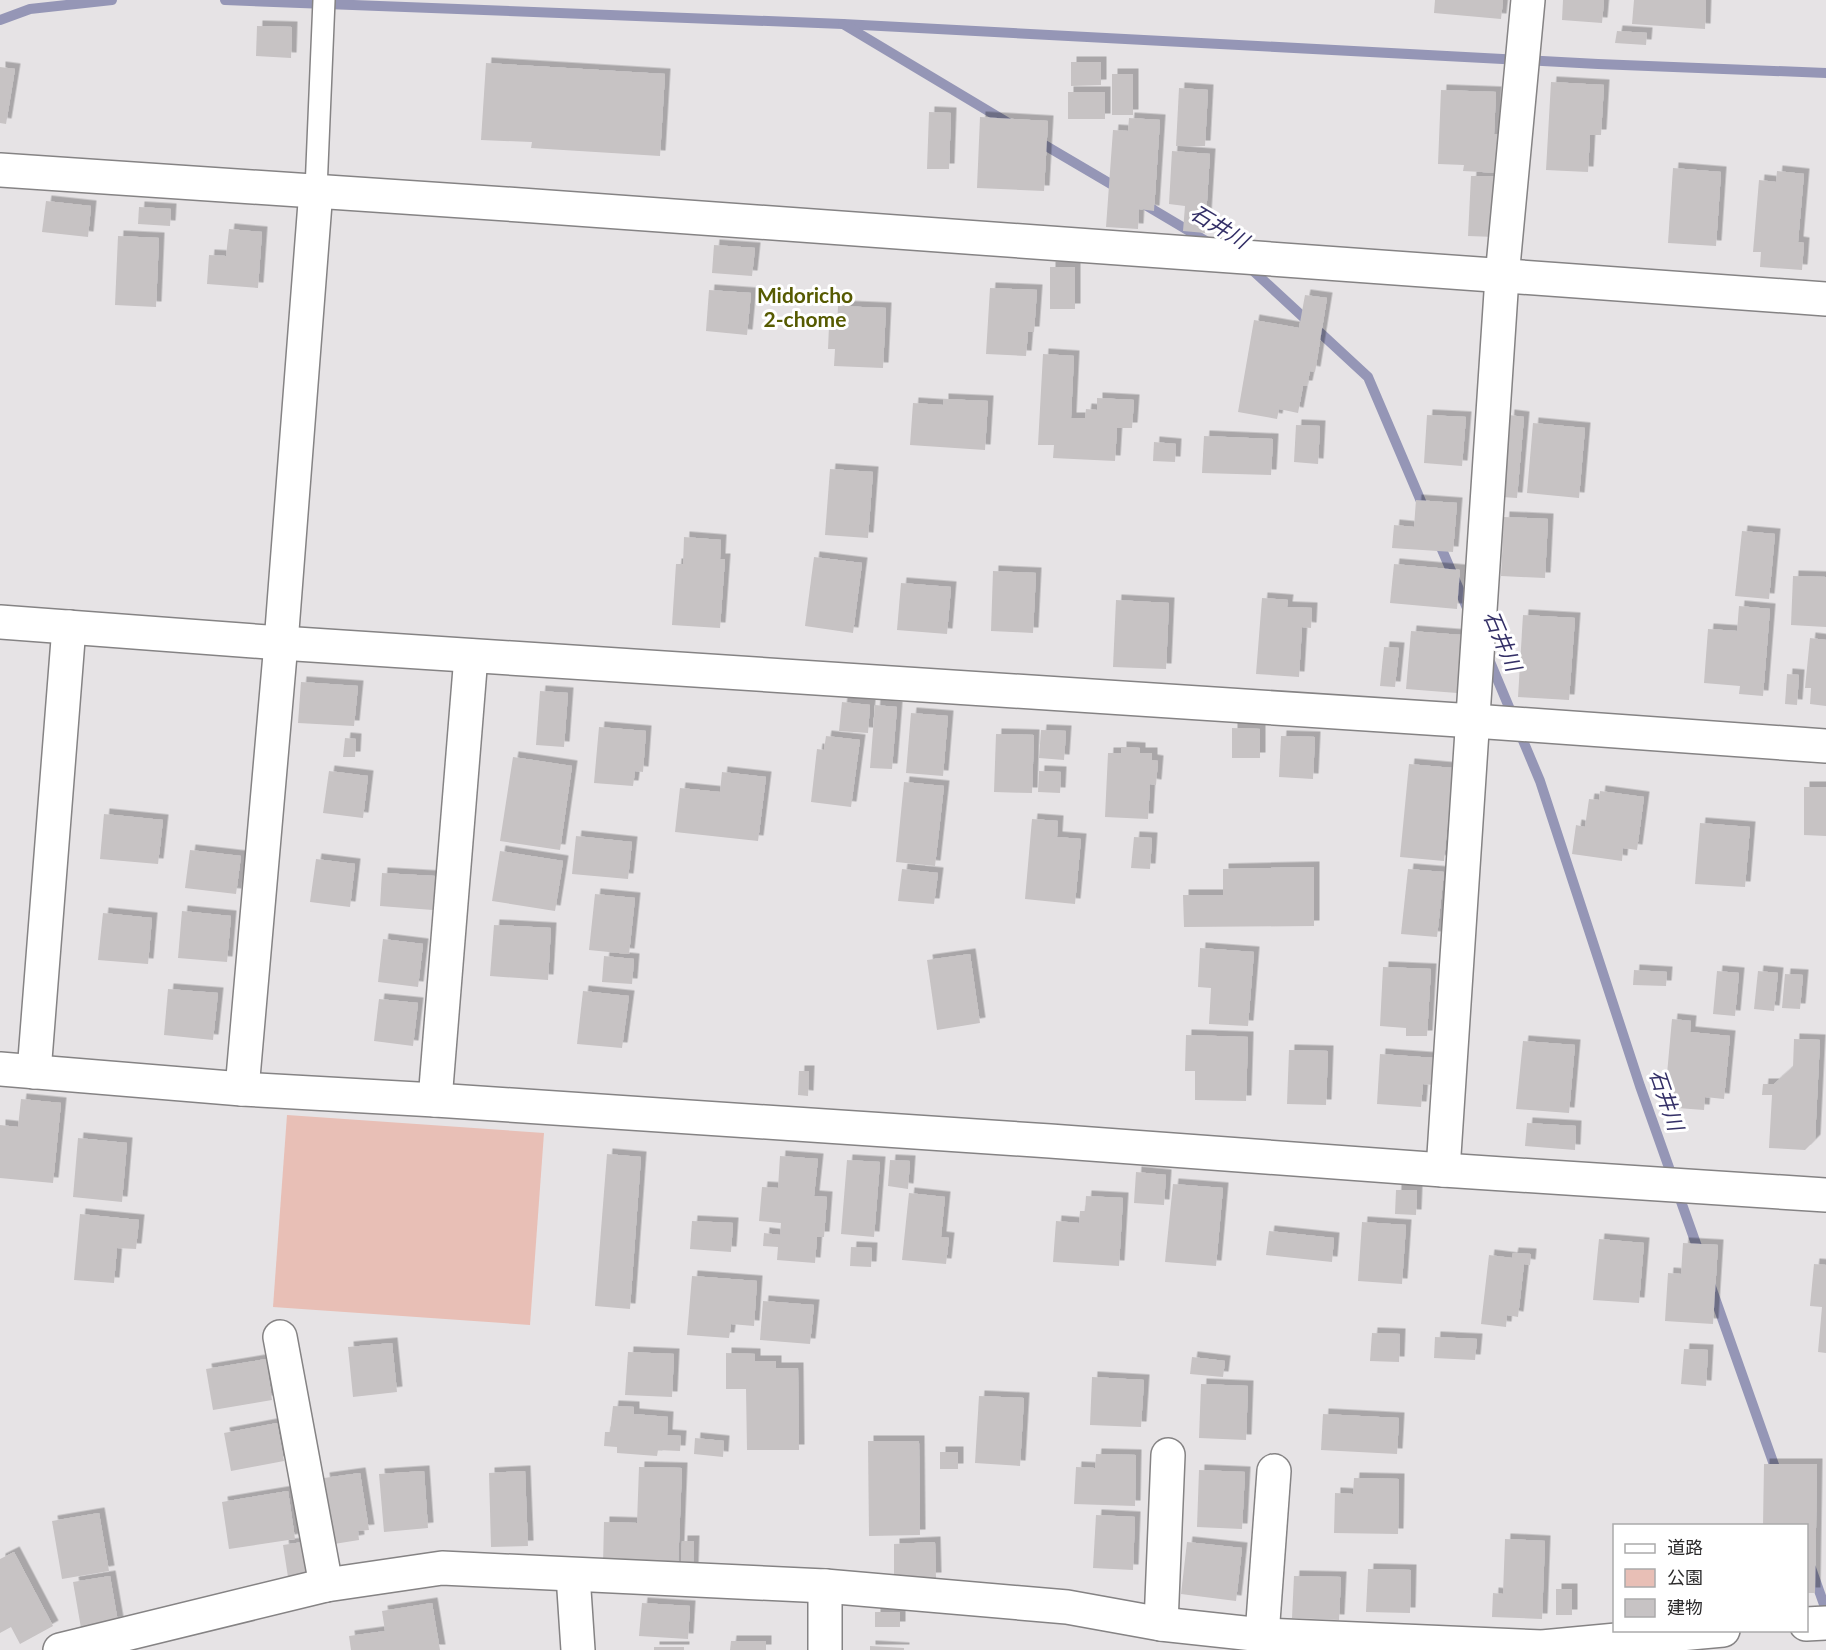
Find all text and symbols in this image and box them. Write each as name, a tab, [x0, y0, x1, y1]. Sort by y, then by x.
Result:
water label: 石井川	[1186, 199, 1255, 254]
district label: Midoricho 2-chome	[757, 282, 853, 331]
water label: 石井川	[1480, 607, 1528, 676]
water label: 石井川	[1645, 1066, 1690, 1135]
legend	[1613, 1524, 1808, 1632]
text: 道路	[1667, 1536, 1703, 1558]
text: 公園	[1667, 1566, 1703, 1588]
text: 建物	[1667, 1596, 1703, 1618]

